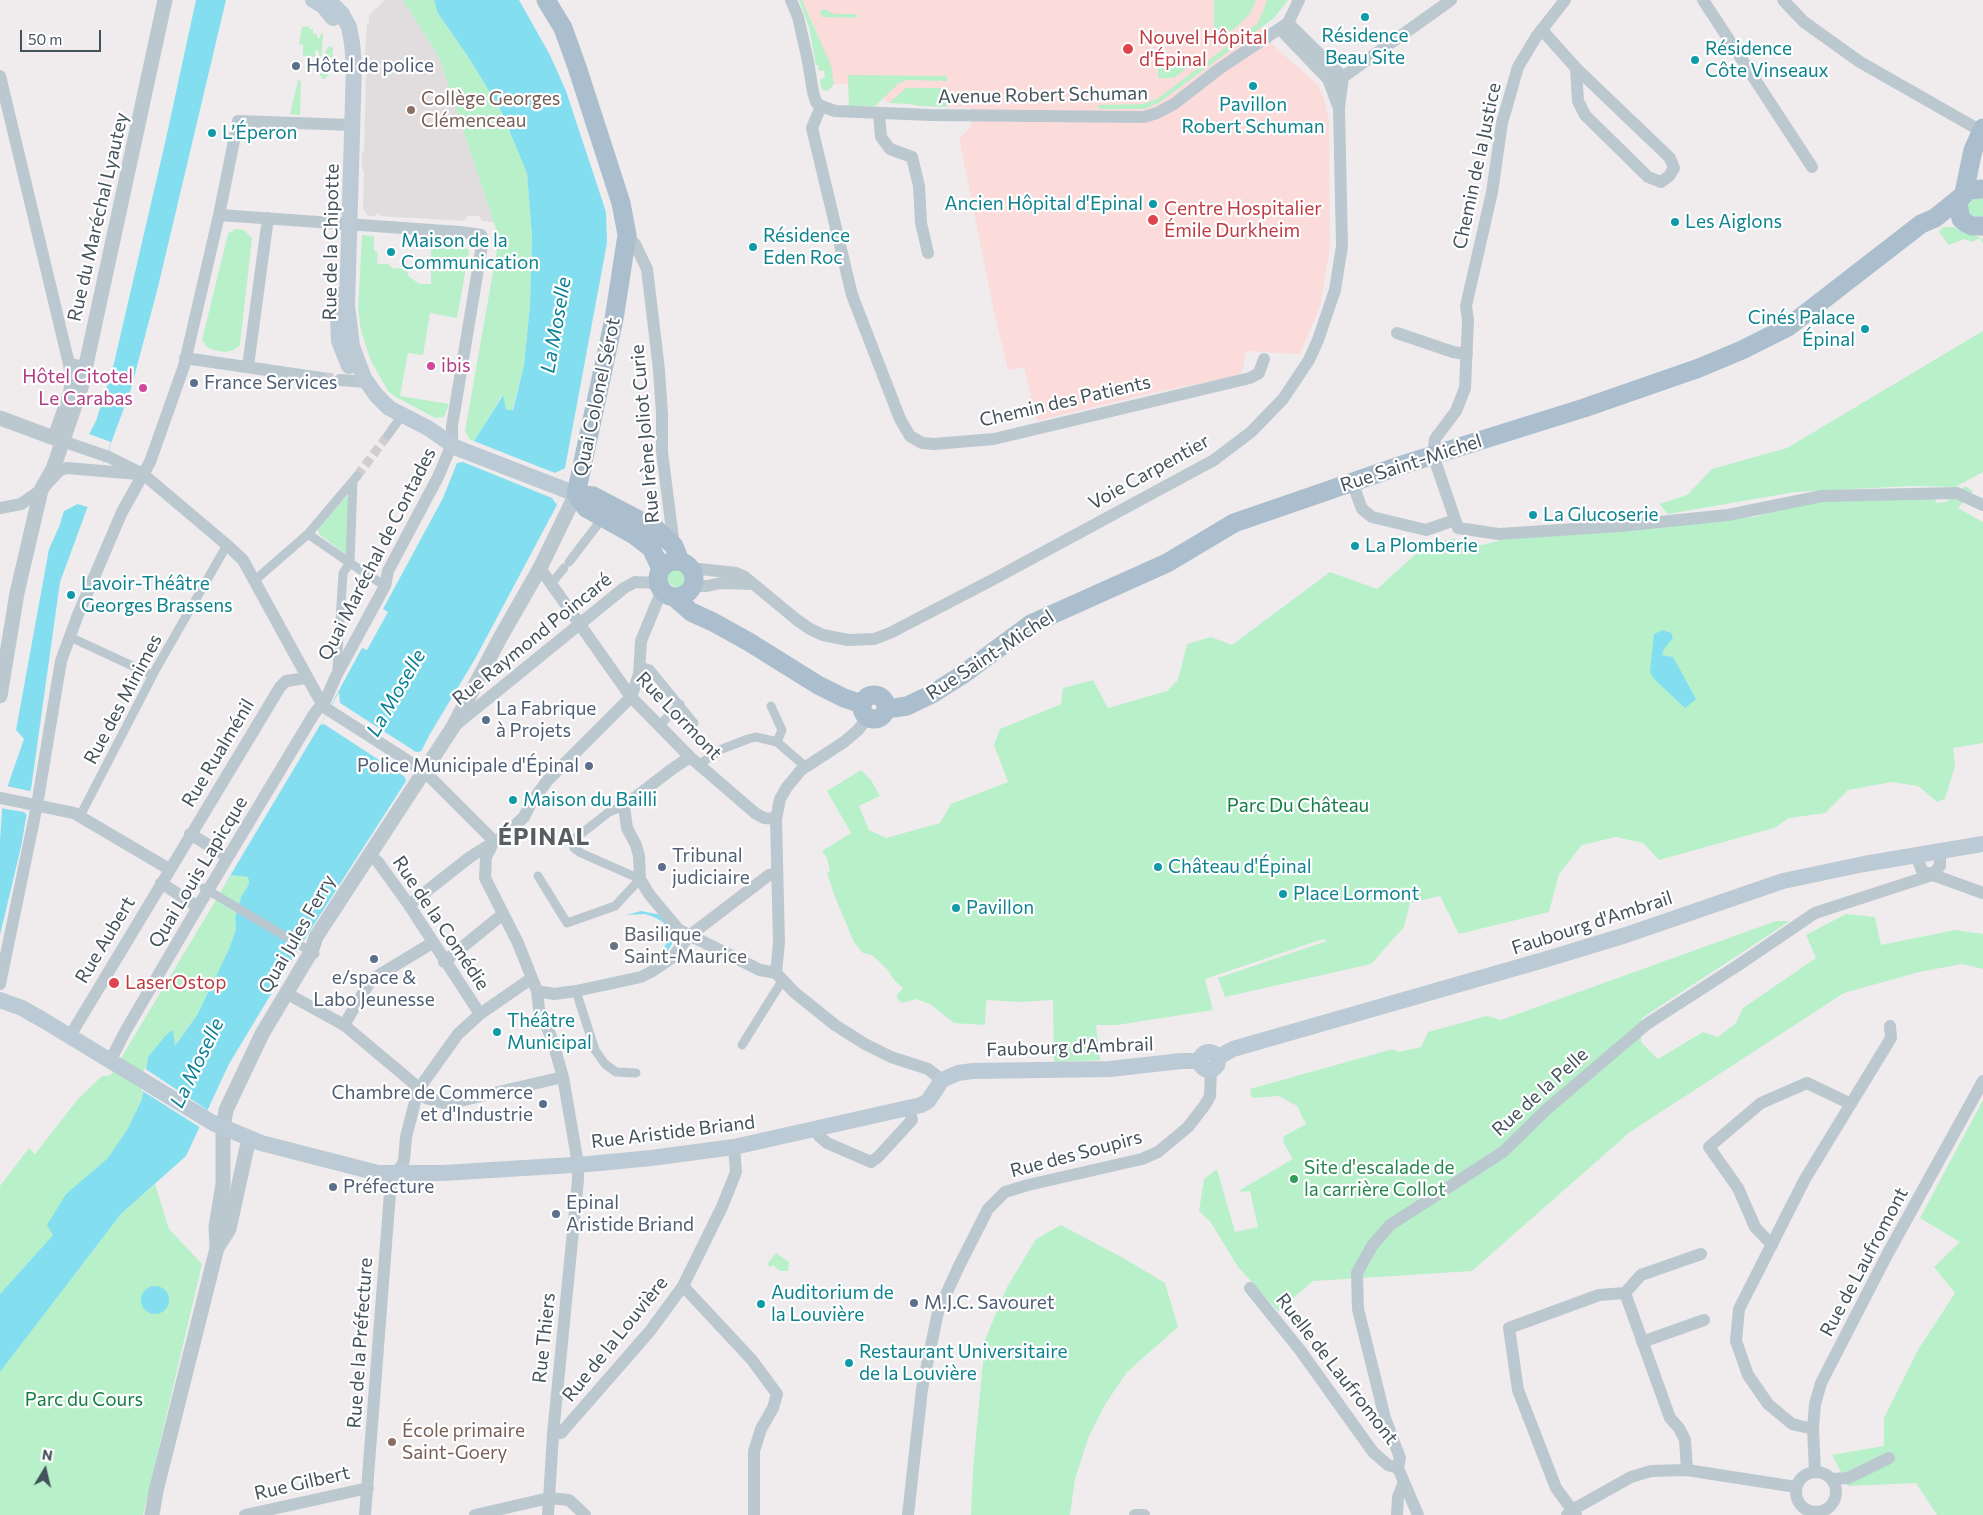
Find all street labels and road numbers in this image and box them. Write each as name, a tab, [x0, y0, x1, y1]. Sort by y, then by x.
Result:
street label: Chemin de la Justice	[1448, 81, 1506, 251]
street label: Avenue Robert Schuman	[938, 82, 1148, 108]
street label: Rue du Maréchal Lyautey	[63, 110, 133, 324]
street label: Rue de la Chipotte	[318, 163, 344, 321]
street label: Quai Colonel Sérot	[569, 315, 625, 479]
street label: Rue Irène Joliot Curie	[626, 344, 664, 524]
street label: Chemin des Patients	[977, 370, 1153, 432]
street label: Voie Carpentier	[1085, 429, 1213, 515]
street label: Rue Saint-Michel	[1337, 429, 1485, 497]
street label: Quai Maréchal de Contades	[313, 444, 441, 664]
street label: Rue Raymond Poincaré	[448, 568, 616, 710]
street label: Rue Saint-Michel	[922, 605, 1058, 705]
street label: Rue des Minimes	[79, 630, 167, 768]
street label: Rue Lormont	[631, 667, 727, 765]
street label: Rue Rualménil	[177, 695, 259, 811]
street label: Quai Louis Lapicque	[144, 792, 252, 952]
street label: Rue de la Comédie	[388, 852, 494, 994]
street label: Quai Jules Ferry	[254, 871, 340, 997]
street label: Faubourg d'Ambrail	[1509, 886, 1675, 960]
street label: Rue Aubert	[70, 893, 140, 987]
street label: Faubourg d'Ambrail	[986, 1033, 1154, 1061]
street label: Rue de la Pelle	[1487, 1043, 1593, 1141]
street label: Rue Aristide Briand	[590, 1111, 756, 1153]
street label: Rue des Soupirs	[1008, 1125, 1144, 1183]
street label: Rue de Laufromont	[1815, 1184, 1913, 1340]
street label: Rue de la Préfecture	[343, 1257, 377, 1429]
street label: Rue de la Louvière	[557, 1272, 673, 1406]
street label: Ruelle de Laufromont	[1271, 1289, 1403, 1449]
street label: Rue Thiers	[528, 1292, 560, 1384]
street label: Rue Gilbert	[252, 1461, 352, 1505]

